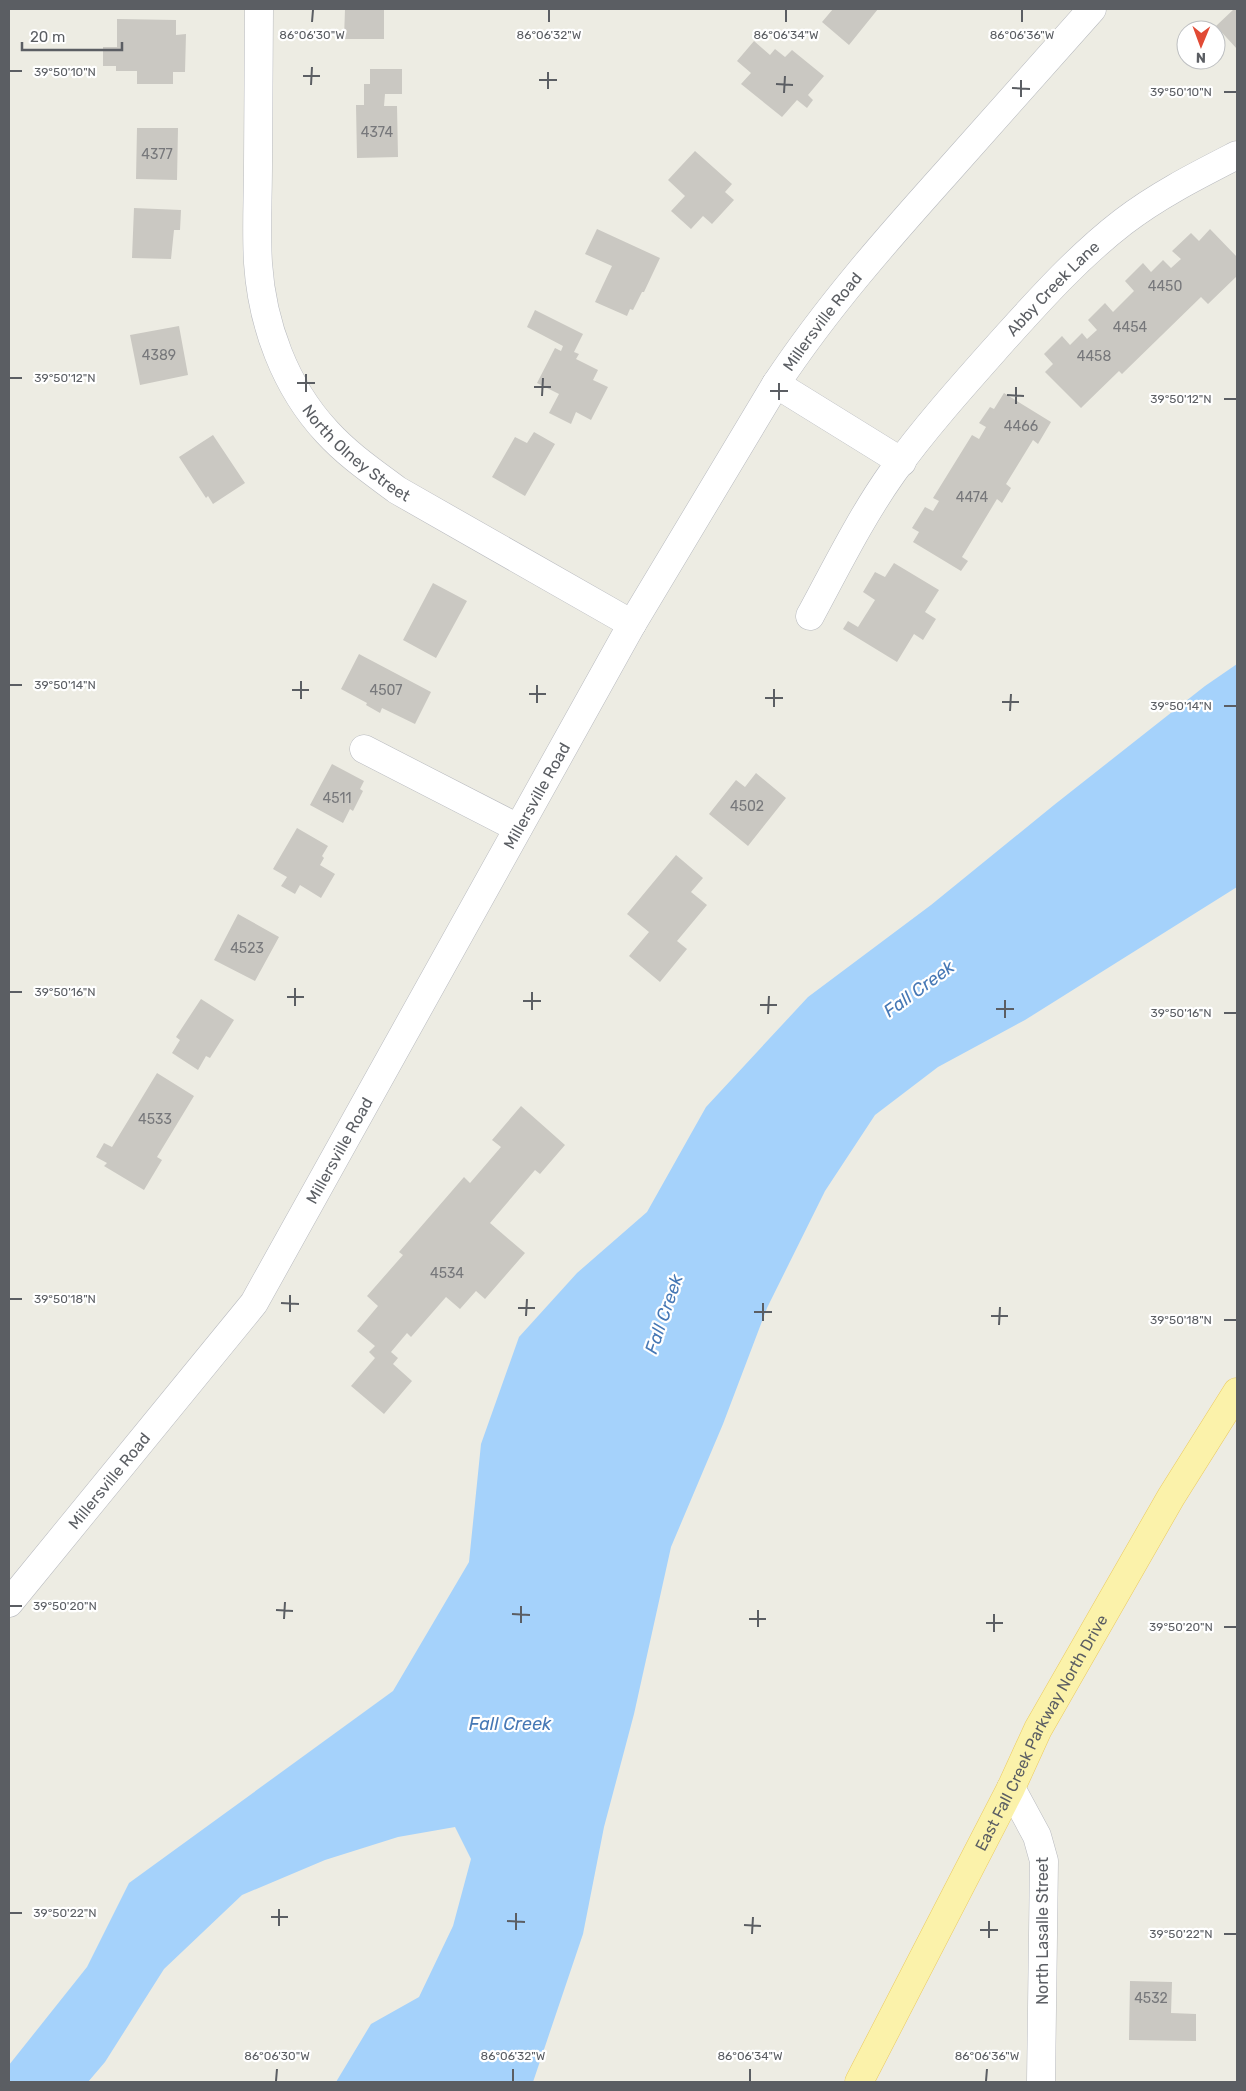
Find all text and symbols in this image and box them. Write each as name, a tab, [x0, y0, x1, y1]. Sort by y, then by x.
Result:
scale bar	[22, 20, 122, 52]
north arrow	[1176, 20, 1226, 70]
text: 20 m	[30, 28, 65, 46]
text: 86°06'30"W	[279, 28, 345, 42]
text: 86°06'32"W	[517, 28, 582, 42]
text: 86°06'34"W	[753, 28, 819, 42]
text: 86°06'36"W	[990, 28, 1055, 42]
text: N	[1196, 49, 1206, 66]
text: 39°50'10"N	[34, 65, 96, 79]
text: 39°50'10"N	[1150, 85, 1212, 99]
house number: 4374	[361, 124, 394, 141]
house number: 4377	[141, 146, 173, 163]
street label: Abby Creek Lane	[1003, 237, 1103, 340]
street label: Millersville Road	[779, 269, 866, 375]
house number: 4450	[1148, 278, 1182, 295]
house number: 4454	[1113, 319, 1148, 336]
house number: 4389	[142, 347, 176, 364]
house number: 4458	[1077, 348, 1111, 365]
text: 39°50'12"N	[34, 371, 96, 385]
text: 39°50'12"N	[1150, 392, 1212, 406]
street label: North Olney Street	[298, 401, 414, 506]
house number: 4466	[1004, 418, 1038, 435]
house number: 4474	[956, 489, 989, 506]
text: 39°50'14"N	[34, 678, 96, 692]
house number: 4507	[369, 682, 403, 699]
text: 39°50'14"N	[1150, 699, 1212, 713]
street label: Millersville Road	[500, 739, 574, 852]
house number: 4511	[323, 790, 351, 807]
house number: 4502	[730, 798, 764, 815]
house number: 4523	[230, 940, 264, 957]
water label: Fall Creek	[879, 955, 959, 1022]
text: 39°50'16"N	[34, 985, 96, 999]
text: 39°50'16"N	[1150, 1006, 1212, 1020]
street label: Millersville Road	[302, 1094, 377, 1207]
house number: 4533	[138, 1111, 172, 1128]
house number: 4534	[430, 1265, 464, 1282]
water label: Fall Creek	[640, 1271, 688, 1357]
text: 39°50'18"N	[34, 1292, 96, 1306]
text: 39°50'18"N	[1150, 1313, 1212, 1327]
street label: Millersville Road	[64, 1429, 154, 1533]
text: 39°50'20"N	[33, 1599, 97, 1613]
street label: East Fall Creek Parkway North Drive	[971, 1611, 1112, 1854]
text: 39°50'20"N	[1149, 1620, 1213, 1634]
water label: Fall Creek	[469, 1713, 552, 1735]
street label: North Lasalle Street	[1033, 1857, 1052, 2005]
text: 39°50'22"N	[33, 1906, 97, 1920]
text: 39°50'22"N	[1149, 1927, 1213, 1941]
house number: 4532	[1134, 1990, 1168, 2007]
text: 86°06'30"W	[244, 2049, 310, 2063]
text: 86°06'32"W	[481, 2049, 546, 2063]
text: 86°06'34"W	[717, 2049, 783, 2063]
text: 86°06'36"W	[955, 2049, 1020, 2063]

